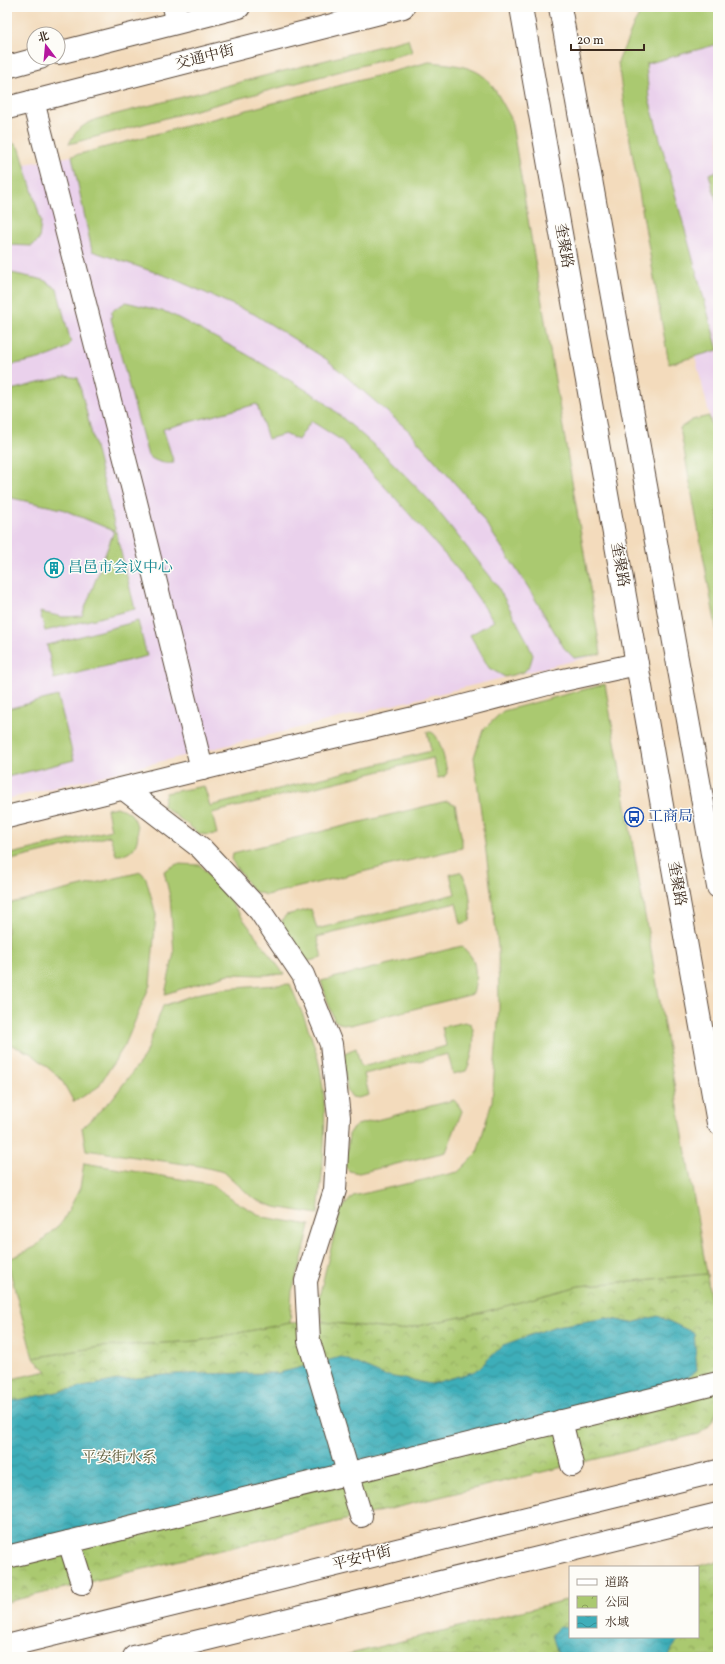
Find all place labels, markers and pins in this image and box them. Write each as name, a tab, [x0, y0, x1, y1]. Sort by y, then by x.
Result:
building icon: 昌邑市会议中心	[43, 557, 65, 579]
place label: 昌邑市会议中心	[68, 558, 173, 579]
bus stop icon: 工商局	[623, 806, 645, 828]
place label: 工商局	[648, 807, 693, 828]

